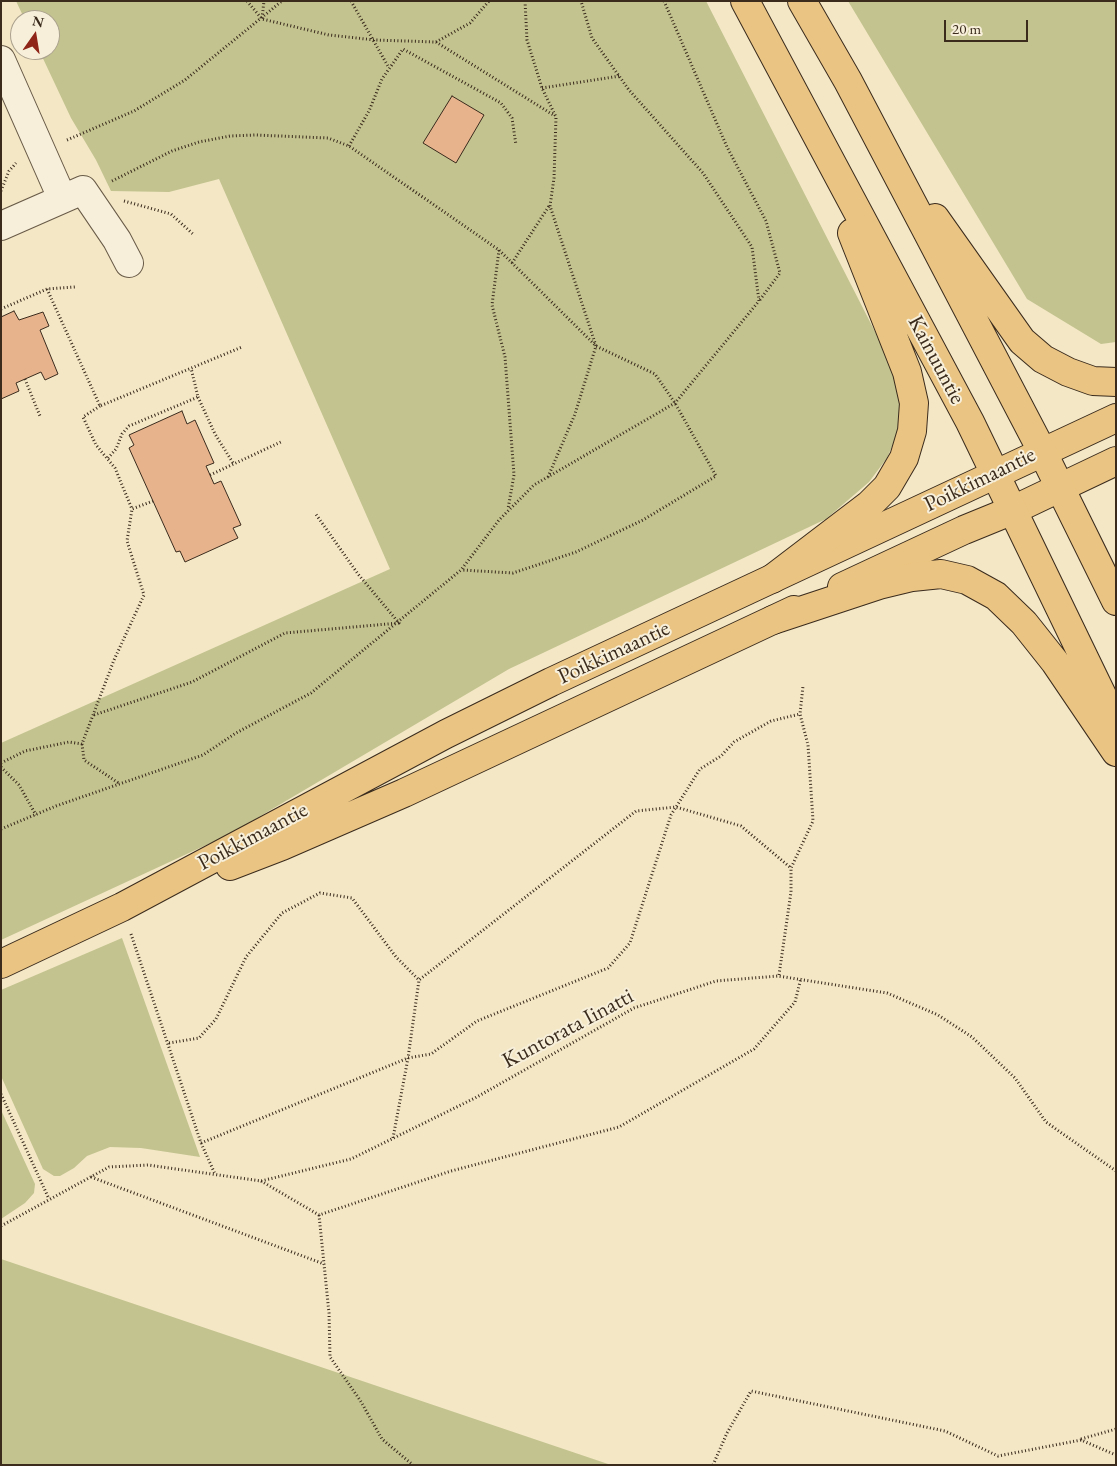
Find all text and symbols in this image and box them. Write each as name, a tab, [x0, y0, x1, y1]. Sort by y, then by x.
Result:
north arrow	[10, 10, 60, 60]
scale bar	[947, 10, 1031, 42]
text: N	[31, 11, 46, 31]
text: 20 m	[952, 19, 981, 38]
street label: Kainuuntie	[902, 311, 970, 409]
street label: Poikkimaantie	[920, 442, 1040, 518]
street label: Poikkimaantie	[554, 616, 674, 690]
street label: Poikkimaantie	[194, 797, 312, 877]
street label: Kuntorata Iinatti	[498, 983, 638, 1075]

